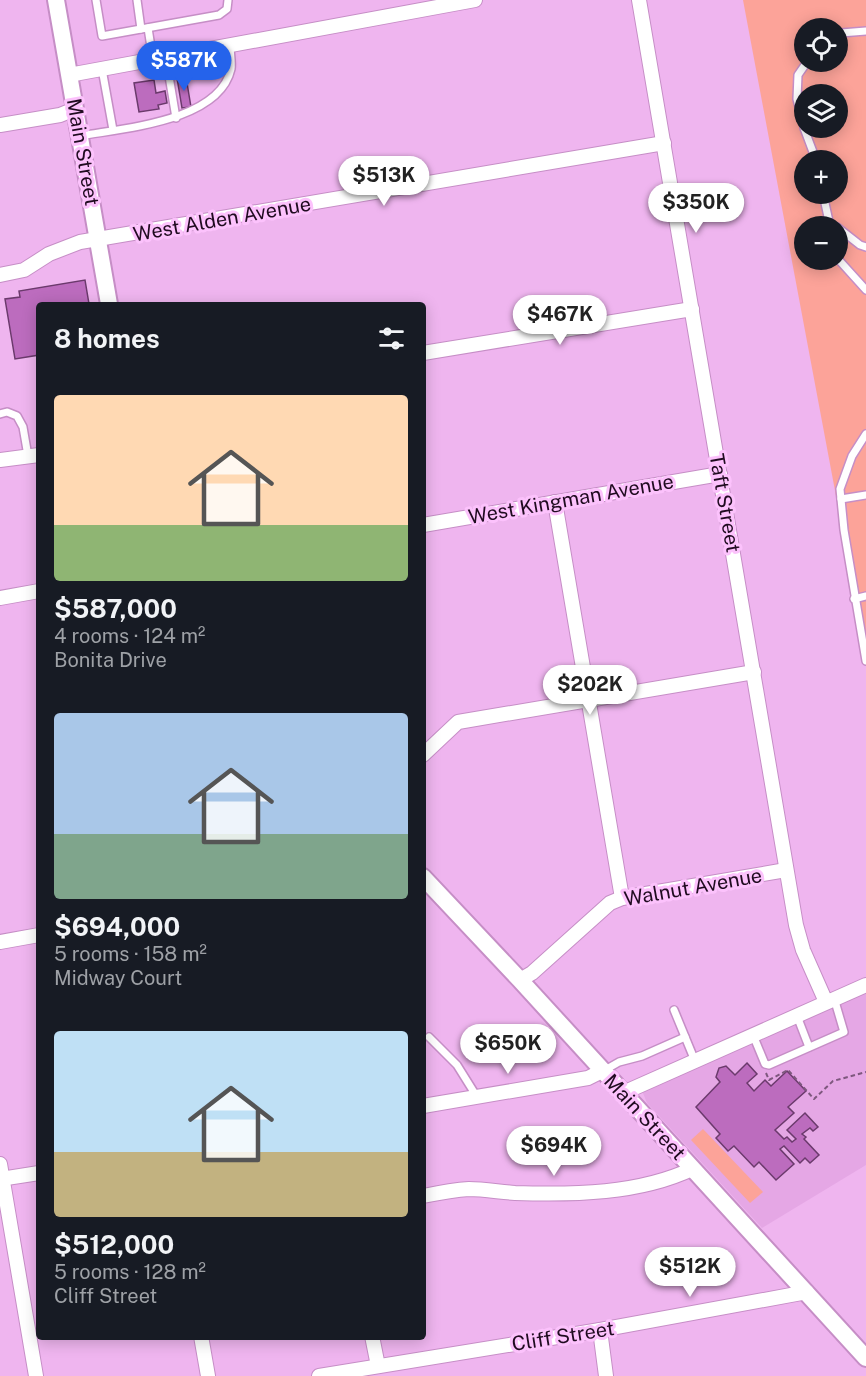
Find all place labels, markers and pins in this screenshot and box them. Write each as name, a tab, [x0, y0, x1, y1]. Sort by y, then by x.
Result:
pin: $587K	[142, 41, 226, 92]
pin: $513K	[342, 156, 426, 207]
pin: $350K	[654, 183, 738, 234]
pin: $467K	[518, 295, 602, 346]
pin: $202K	[548, 665, 632, 716]
pin: $650K	[466, 1024, 550, 1075]
pin: $694K	[512, 1126, 596, 1177]
pin: $512K	[648, 1247, 732, 1298]

